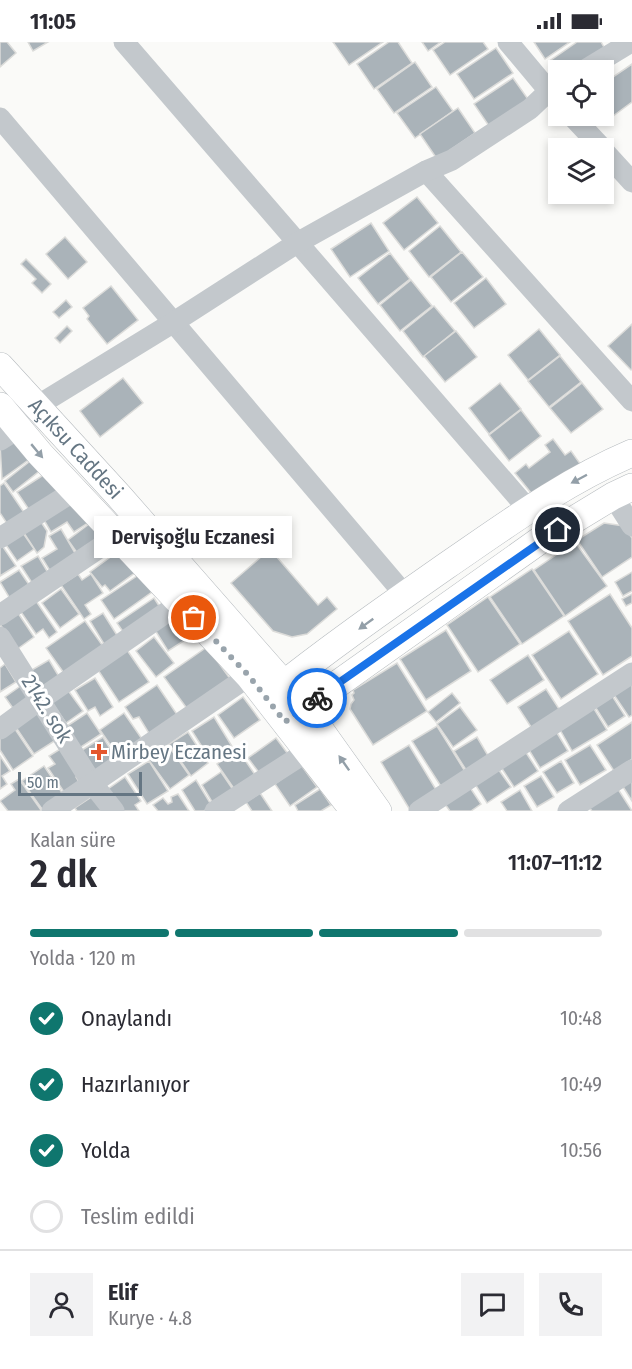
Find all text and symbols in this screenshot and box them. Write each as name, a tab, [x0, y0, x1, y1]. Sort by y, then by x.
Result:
text: 11:05	[30, 8, 76, 35]
map controls	[548, 60, 614, 204]
button: locate	[548, 60, 614, 126]
button: layers	[548, 138, 614, 204]
street label: Açıksu Caddesi	[23, 393, 128, 505]
one-way arrow	[31, 443, 44, 459]
one-way arrow	[571, 474, 588, 484]
pin	[532, 504, 583, 555]
icon: home	[541, 513, 574, 546]
callout: Dervişoğlu Eczanesi	[95, 516, 293, 558]
text: Dervişoğlu Eczanesi	[111, 525, 275, 549]
pin	[168, 592, 219, 643]
icon: bag	[177, 601, 210, 634]
one-way arrow	[359, 617, 374, 629]
courier	[287, 668, 347, 728]
street label: 2142. sok	[16, 670, 78, 748]
icon: bike	[301, 682, 334, 715]
place label: Mirbey Eczanesi	[111, 739, 247, 765]
marker: Mirbey Eczanesi	[92, 745, 106, 759]
one-way arrow	[338, 756, 350, 772]
scale bar	[18, 769, 142, 796]
text: 50 m	[27, 773, 59, 792]
text: Kalan süre	[30, 828, 116, 852]
text: 11:07–11:12	[508, 849, 602, 876]
text: 2 dk	[30, 851, 97, 897]
text: Yolda · 120 m	[30, 946, 136, 970]
icon: check	[30, 1002, 63, 1035]
text: Onaylandı	[81, 1005, 172, 1032]
text: 10:48	[560, 1006, 602, 1030]
icon: check	[30, 1068, 63, 1101]
text: Hazırlanıyor	[81, 1071, 190, 1098]
text: 10:49	[561, 1072, 602, 1096]
icon: check	[30, 1134, 63, 1167]
text: Yolda	[81, 1137, 131, 1164]
text: 10:56	[560, 1138, 602, 1162]
text: Teslim edildi	[81, 1203, 195, 1230]
button: person	[30, 1273, 93, 1336]
button: chat	[461, 1273, 524, 1336]
button: phone	[539, 1273, 602, 1336]
text: Elif	[108, 1279, 137, 1306]
text: Kurye · 4.8	[108, 1306, 192, 1330]

